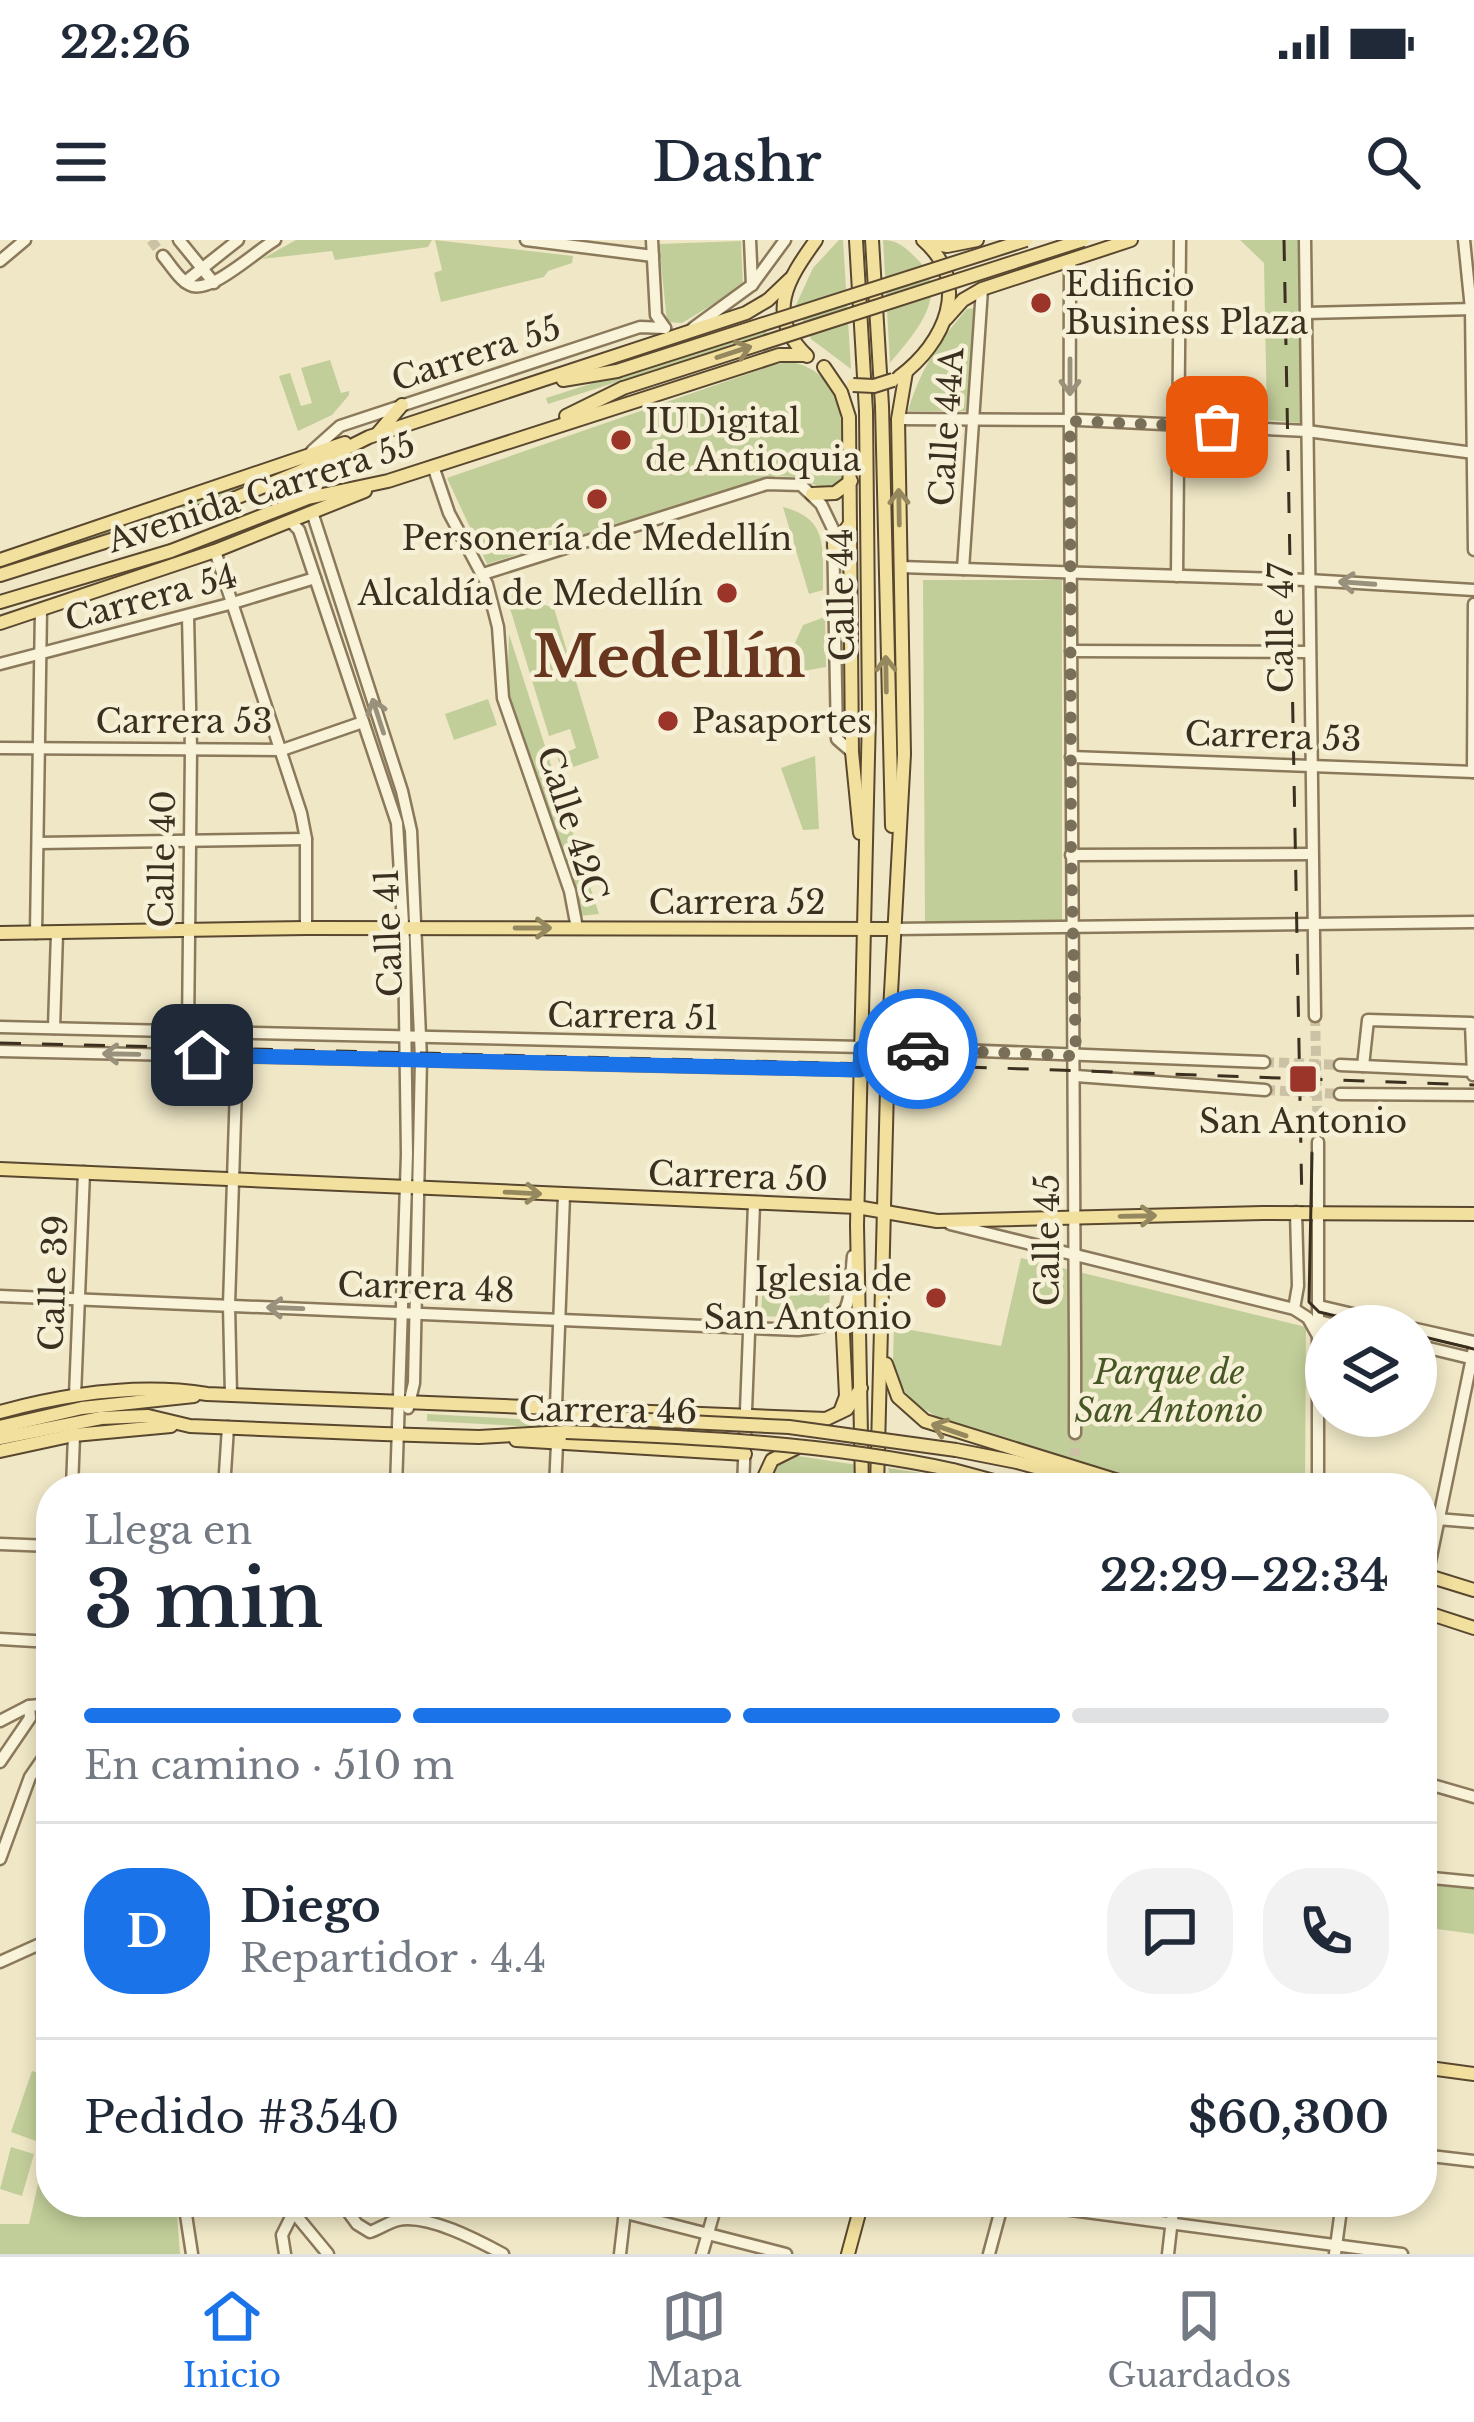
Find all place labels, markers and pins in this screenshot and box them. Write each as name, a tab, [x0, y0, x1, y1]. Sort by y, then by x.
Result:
place label: Edificio Business Plaza	[1065, 264, 1309, 343]
marker: Edificio Business Plaza	[1028, 290, 1054, 316]
pin	[1166, 376, 1268, 478]
place label: IUDigital de Antioquia	[645, 401, 862, 480]
marker: IUDigital de Antioquia	[608, 427, 634, 453]
marker: Personería de Medellín	[584, 486, 610, 512]
place label: Personería de Medellín	[402, 518, 792, 559]
place label: Alcaldía de Medellín	[357, 573, 703, 614]
marker: Alcaldía de Medellín	[714, 580, 740, 606]
place label: Pasaportes	[692, 701, 872, 742]
marker: Pasaportes	[655, 708, 681, 734]
pin	[151, 1004, 253, 1106]
marker: San Antonio	[1287, 1063, 1319, 1095]
place label: San Antonio	[1199, 1101, 1407, 1142]
place label: Iglesia de San Antonio	[704, 1259, 912, 1338]
marker: Iglesia de San Antonio	[923, 1285, 949, 1311]

